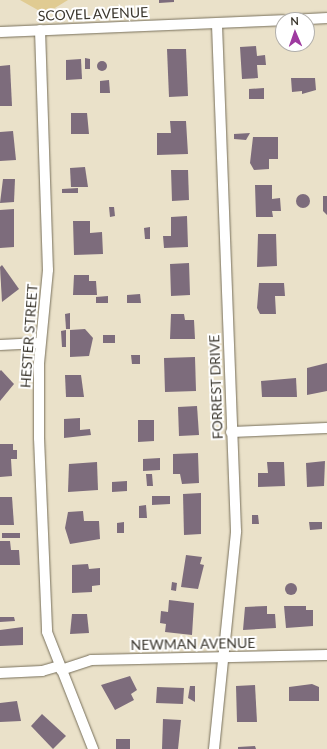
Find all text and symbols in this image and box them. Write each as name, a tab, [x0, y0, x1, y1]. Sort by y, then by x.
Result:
street label: SCOVEL AVENUE	[37, 4, 149, 24]
north arrow	[275, 12, 315, 52]
text: N	[290, 14, 299, 27]
street label: HESTER STREET	[17, 283, 41, 389]
street label: FORREST DRIVE	[206, 334, 226, 440]
street label: NEWMAN AVENUE	[130, 635, 256, 653]

